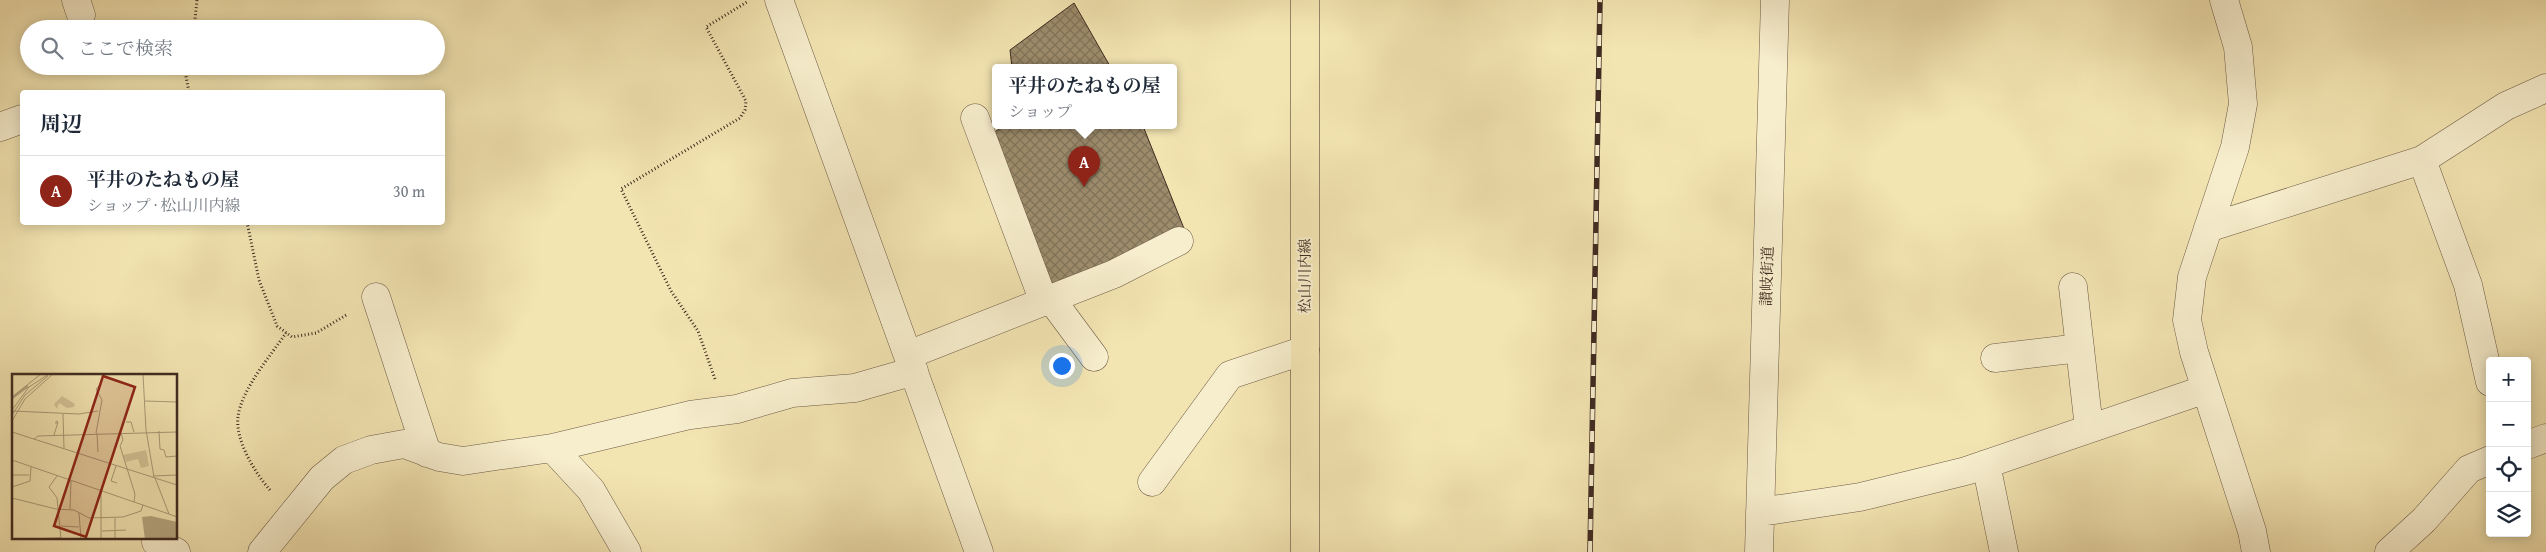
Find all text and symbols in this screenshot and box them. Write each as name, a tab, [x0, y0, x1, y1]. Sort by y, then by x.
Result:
search box	[20, 20, 445, 75]
icon: search	[38, 34, 66, 62]
text: ここで検索	[78, 34, 173, 62]
popup	[992, 64, 1177, 129]
text: 平井のたねもの屋	[1008, 71, 1161, 99]
text: ショップ	[1008, 99, 1072, 123]
text: 周辺	[40, 108, 82, 139]
pin: A	[1068, 146, 1100, 187]
text: 平井のたねもの屋	[87, 165, 239, 193]
text: A	[51, 179, 61, 203]
text: 30 m	[393, 179, 425, 203]
text: ショップ · 松山川内線	[87, 193, 240, 217]
street label: 松山川内線	[1294, 238, 1315, 314]
street label: 讃岐街道	[1755, 246, 1778, 306]
your location	[1049, 353, 1075, 379]
map controls	[2486, 357, 2531, 537]
button: +	[2486, 357, 2531, 402]
inset map	[12, 374, 178, 540]
button: −	[2486, 402, 2531, 447]
button: locate	[2486, 447, 2531, 492]
button: layers	[2486, 492, 2531, 537]

